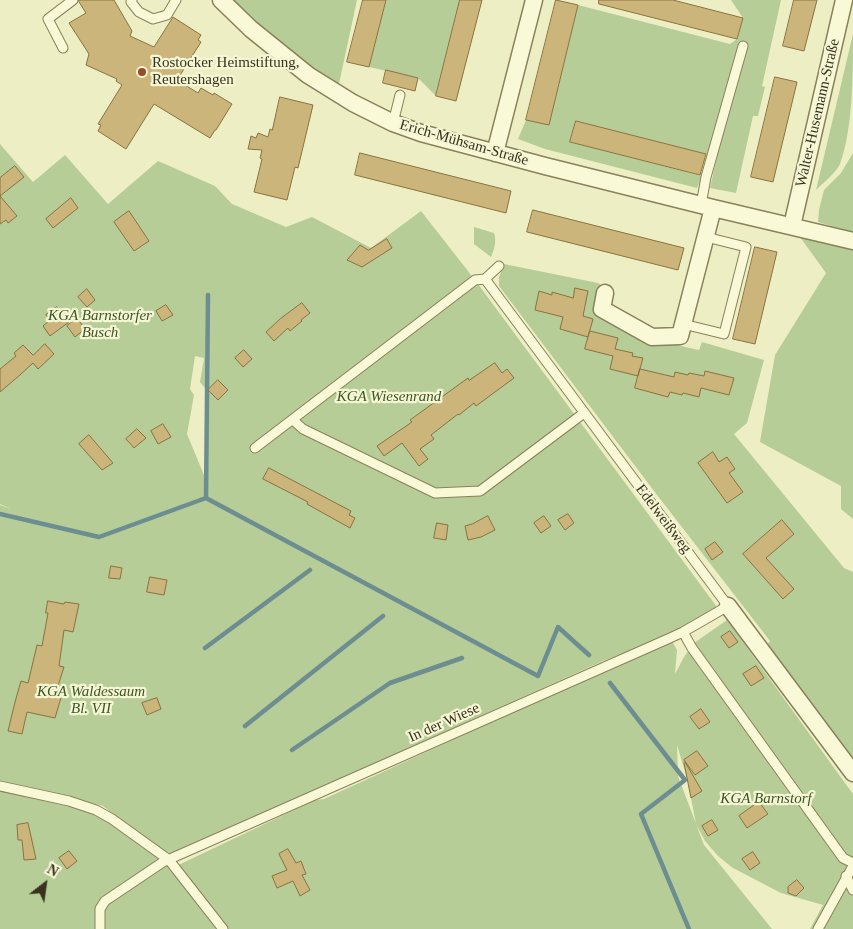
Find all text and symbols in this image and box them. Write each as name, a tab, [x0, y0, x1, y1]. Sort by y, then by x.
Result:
street label: Walter-Husemann-Straße	[792, 37, 844, 189]
place label: Rostocker Heimstiftung, Reutershagen	[152, 54, 299, 89]
marker: Rostocker Heimstiftung, Reutershagen	[136, 66, 148, 78]
street label: Erich-Mühsam-Straße	[397, 116, 531, 170]
park label: KGA Barnstorfer Busch	[48, 307, 152, 342]
park label: KGA Wiesenrand	[337, 388, 441, 406]
street label: Edelweißweg	[631, 481, 695, 557]
park label: KGA Waldessaum Bl. VII	[37, 683, 145, 718]
street label: In der Wiese	[406, 699, 482, 747]
park label: KGA Barnstorf	[720, 790, 812, 808]
north arrow	[20, 859, 70, 909]
text: N	[45, 862, 61, 880]

